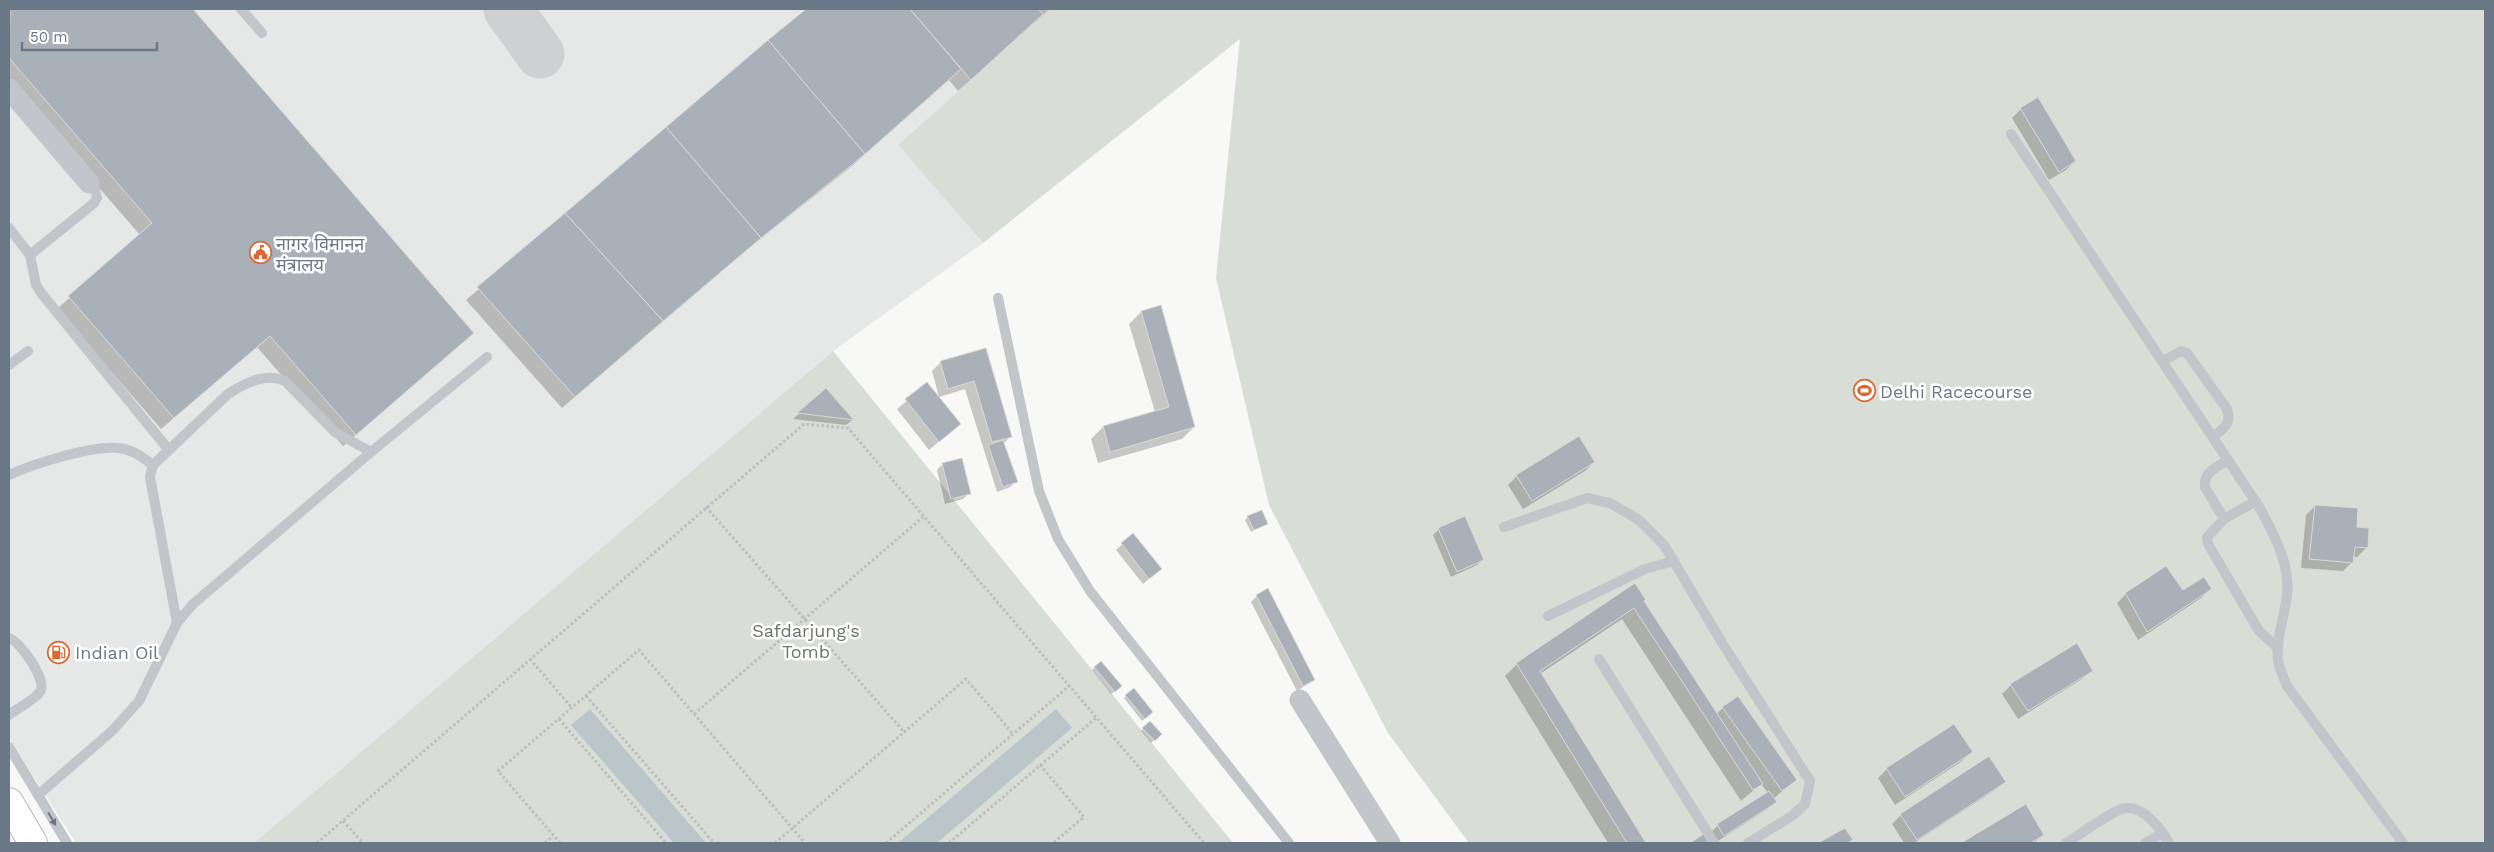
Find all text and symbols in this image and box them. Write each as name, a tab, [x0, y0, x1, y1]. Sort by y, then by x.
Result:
scale bar	[22, 20, 158, 52]
text: 50 m	[30, 28, 67, 46]
place label: नागर विमानन मंत्रालय	[276, 233, 365, 275]
public building icon: नागर विमानन मंत्रालय	[248, 241, 272, 265]
sports icon: Delhi Racecourse	[1852, 379, 1876, 403]
place label: Delhi Racecourse	[1880, 381, 2032, 402]
park label: Safdarjung's Tomb	[752, 620, 860, 662]
fuel station icon: Indian Oil	[47, 640, 71, 664]
place label: Indian Oil	[75, 642, 159, 663]
one-way arrow	[48, 812, 57, 825]

